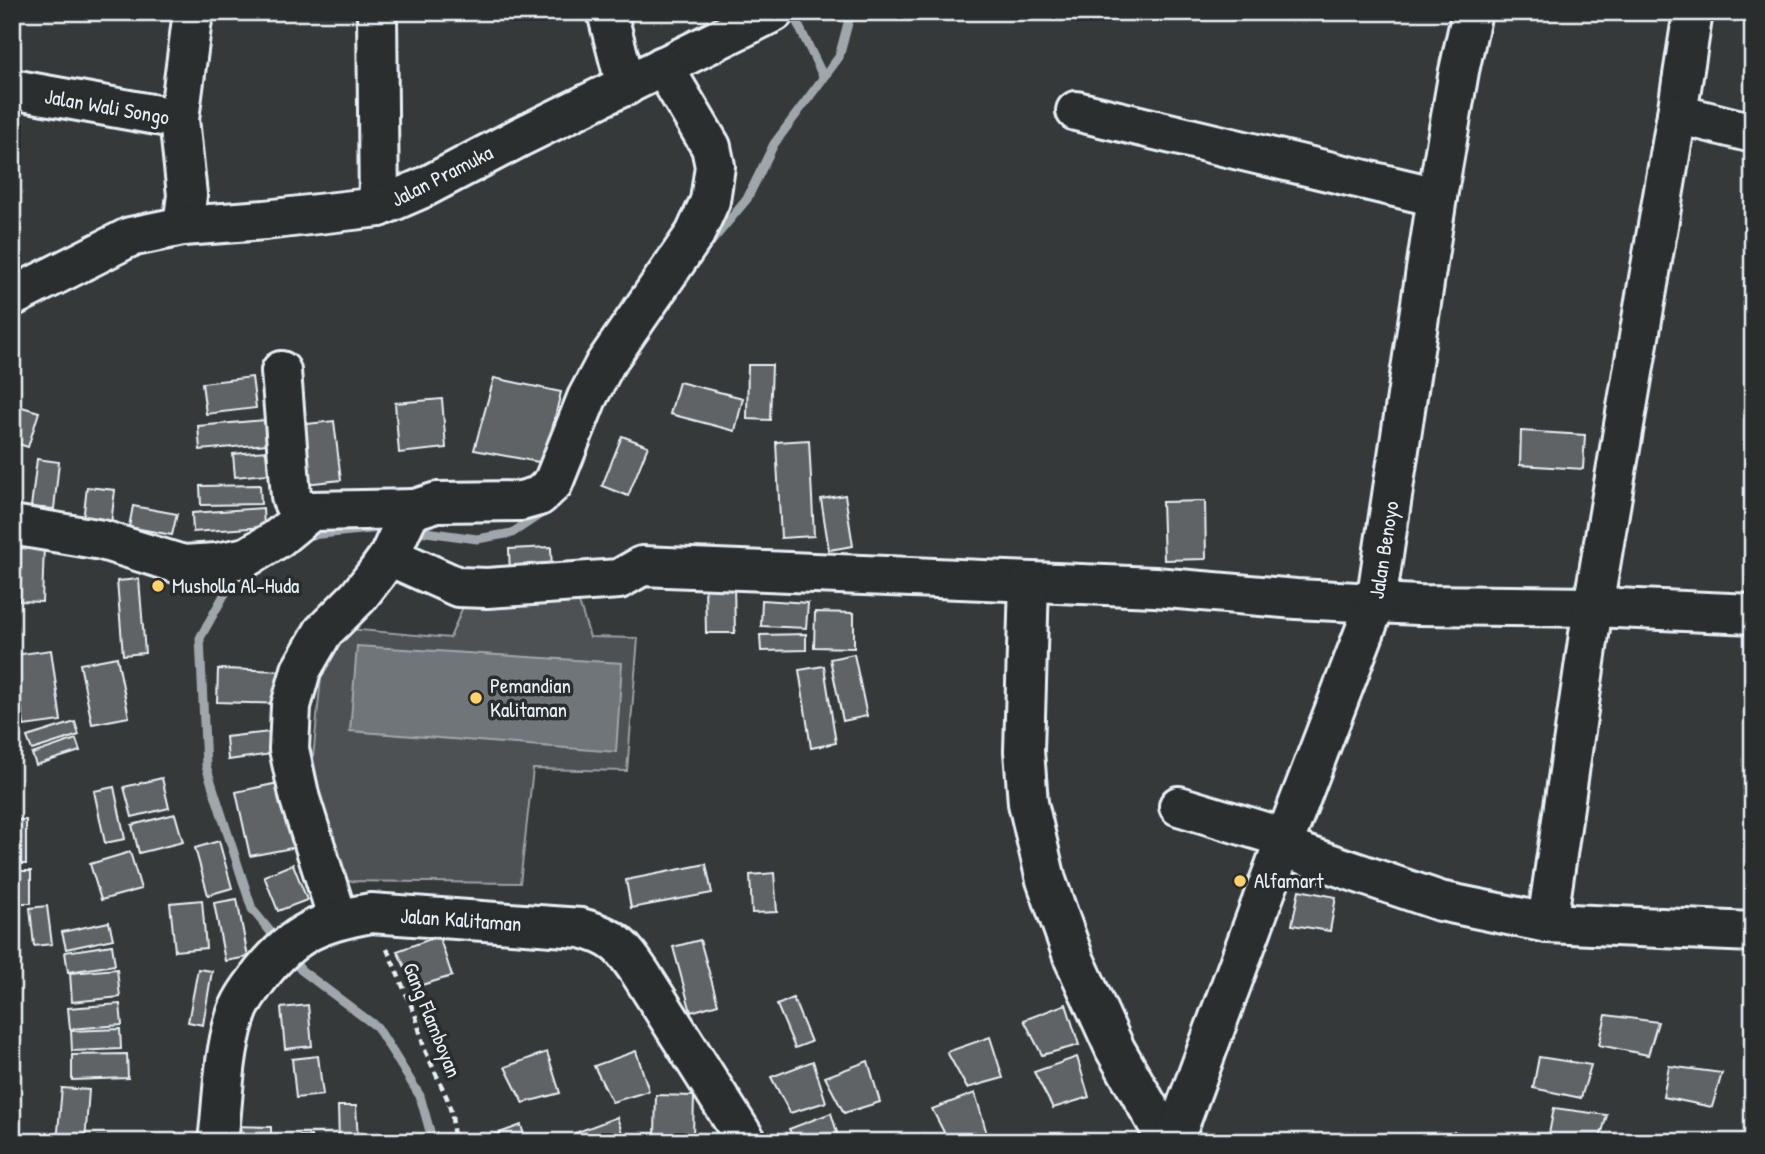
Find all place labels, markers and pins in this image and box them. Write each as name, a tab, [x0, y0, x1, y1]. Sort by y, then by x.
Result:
place label: Musholla Al-Huda	[172, 571, 299, 600]
marker: Musholla Al-Huda	[150, 578, 166, 594]
place label: Pemandian Kalitaman	[490, 671, 571, 724]
marker: Pemandian Kalitaman	[468, 690, 484, 706]
place label: Alfamart	[1254, 866, 1324, 895]
marker: Alfamart	[1232, 873, 1248, 889]

